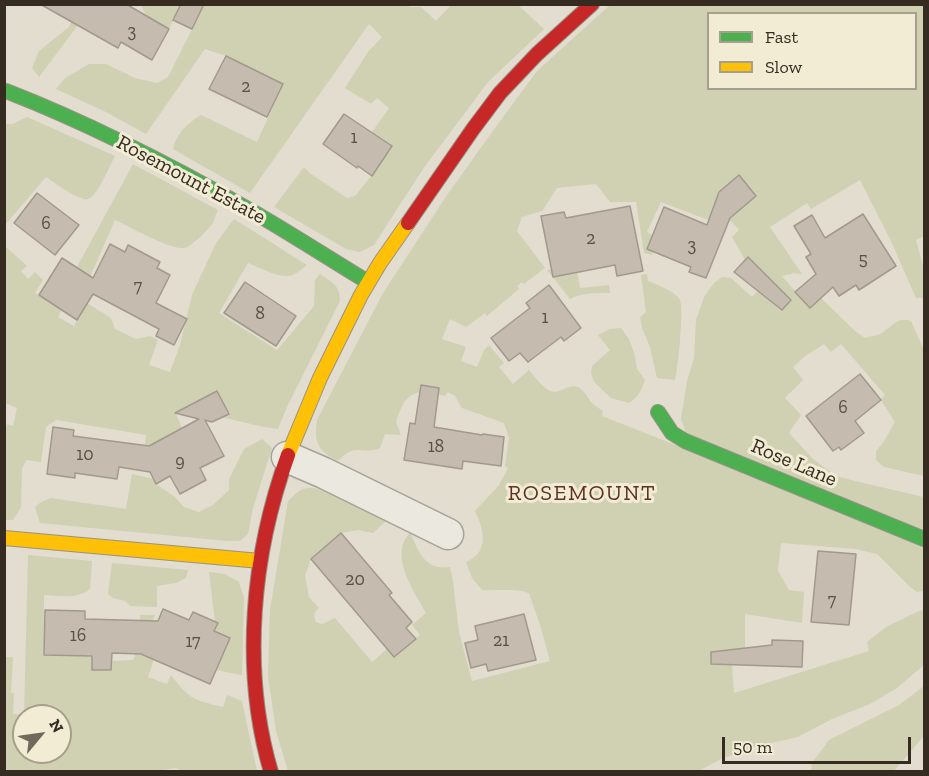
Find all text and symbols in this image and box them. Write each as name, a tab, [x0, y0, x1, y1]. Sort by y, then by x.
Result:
legend	[707, 12, 917, 90]
house number: 3	[128, 21, 136, 43]
text: Fast	[765, 26, 798, 48]
text: Slow	[765, 56, 802, 78]
house number: 2	[241, 76, 251, 98]
house number: 1	[351, 127, 357, 149]
street label: Rosemount Estate	[112, 130, 270, 230]
house number: 6	[41, 213, 51, 235]
house number: 2	[586, 228, 596, 250]
house number: 3	[688, 235, 696, 257]
house number: 5	[858, 249, 868, 271]
house number: 7	[134, 276, 142, 298]
house number: 8	[255, 303, 265, 325]
house number: 1	[542, 307, 548, 329]
house number: 6	[838, 397, 848, 419]
street label: Rose Lane	[747, 434, 841, 492]
house number: 18	[428, 436, 444, 458]
house number: 10	[76, 444, 94, 466]
house number: 9	[175, 451, 185, 473]
district label: ROSEMOUNT	[508, 481, 656, 507]
house number: 20	[345, 569, 365, 591]
house number: 7	[828, 590, 836, 612]
house number: 16	[70, 625, 86, 647]
house number: 21	[493, 630, 509, 652]
house number: 17	[185, 631, 201, 653]
north arrow	[12, 704, 72, 764]
text: N	[45, 716, 68, 736]
scale bar	[725, 725, 914, 763]
text: 50 m	[733, 736, 772, 758]

